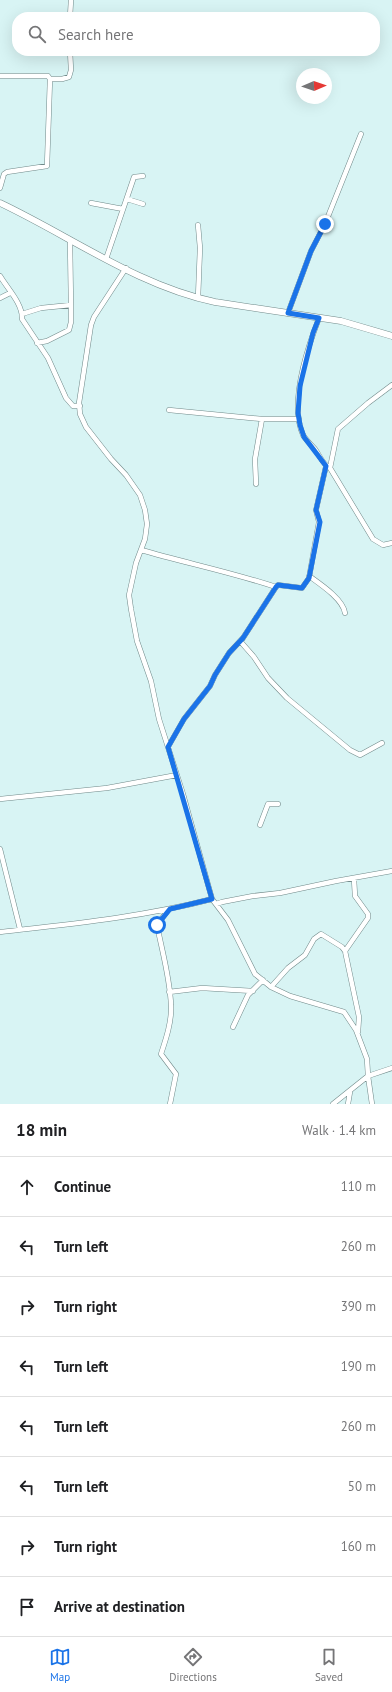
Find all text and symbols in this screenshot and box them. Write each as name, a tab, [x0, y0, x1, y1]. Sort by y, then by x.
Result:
search box	[12, 12, 380, 56]
icon: search	[26, 23, 48, 45]
text: Search here	[58, 25, 134, 44]
north arrow	[296, 68, 332, 104]
route end	[316, 215, 334, 233]
route start	[148, 916, 166, 934]
text: 18 min	[16, 1119, 67, 1141]
text: Walk · 1.4 km	[302, 1122, 376, 1139]
icon: ahead	[16, 1176, 38, 1198]
text: Continue	[54, 1177, 111, 1196]
text: 110 m	[341, 1178, 376, 1195]
icon: left	[16, 1236, 38, 1258]
text: Turn left	[54, 1237, 108, 1256]
text: 260 m	[341, 1238, 376, 1255]
icon: right	[16, 1296, 38, 1318]
text: Turn right	[54, 1297, 117, 1316]
text: 390 m	[341, 1298, 376, 1315]
icon: left	[16, 1356, 38, 1378]
text: Turn left	[54, 1357, 108, 1376]
text: 190 m	[341, 1358, 376, 1375]
icon: left	[16, 1416, 38, 1438]
text: Turn left	[54, 1417, 108, 1436]
text: 260 m	[341, 1418, 376, 1435]
icon: left	[16, 1476, 38, 1498]
text: Turn left	[54, 1477, 108, 1496]
text: 50 m	[348, 1478, 376, 1495]
icon: right	[16, 1536, 38, 1558]
text: Turn right	[54, 1537, 117, 1556]
text: 160 m	[341, 1538, 376, 1555]
icon: arrive	[16, 1596, 38, 1618]
text: Arrive at destination	[54, 1597, 185, 1616]
tab: Map	[49, 1646, 71, 1684]
tab: Directions	[169, 1646, 217, 1684]
tab: Saved	[315, 1646, 343, 1684]

